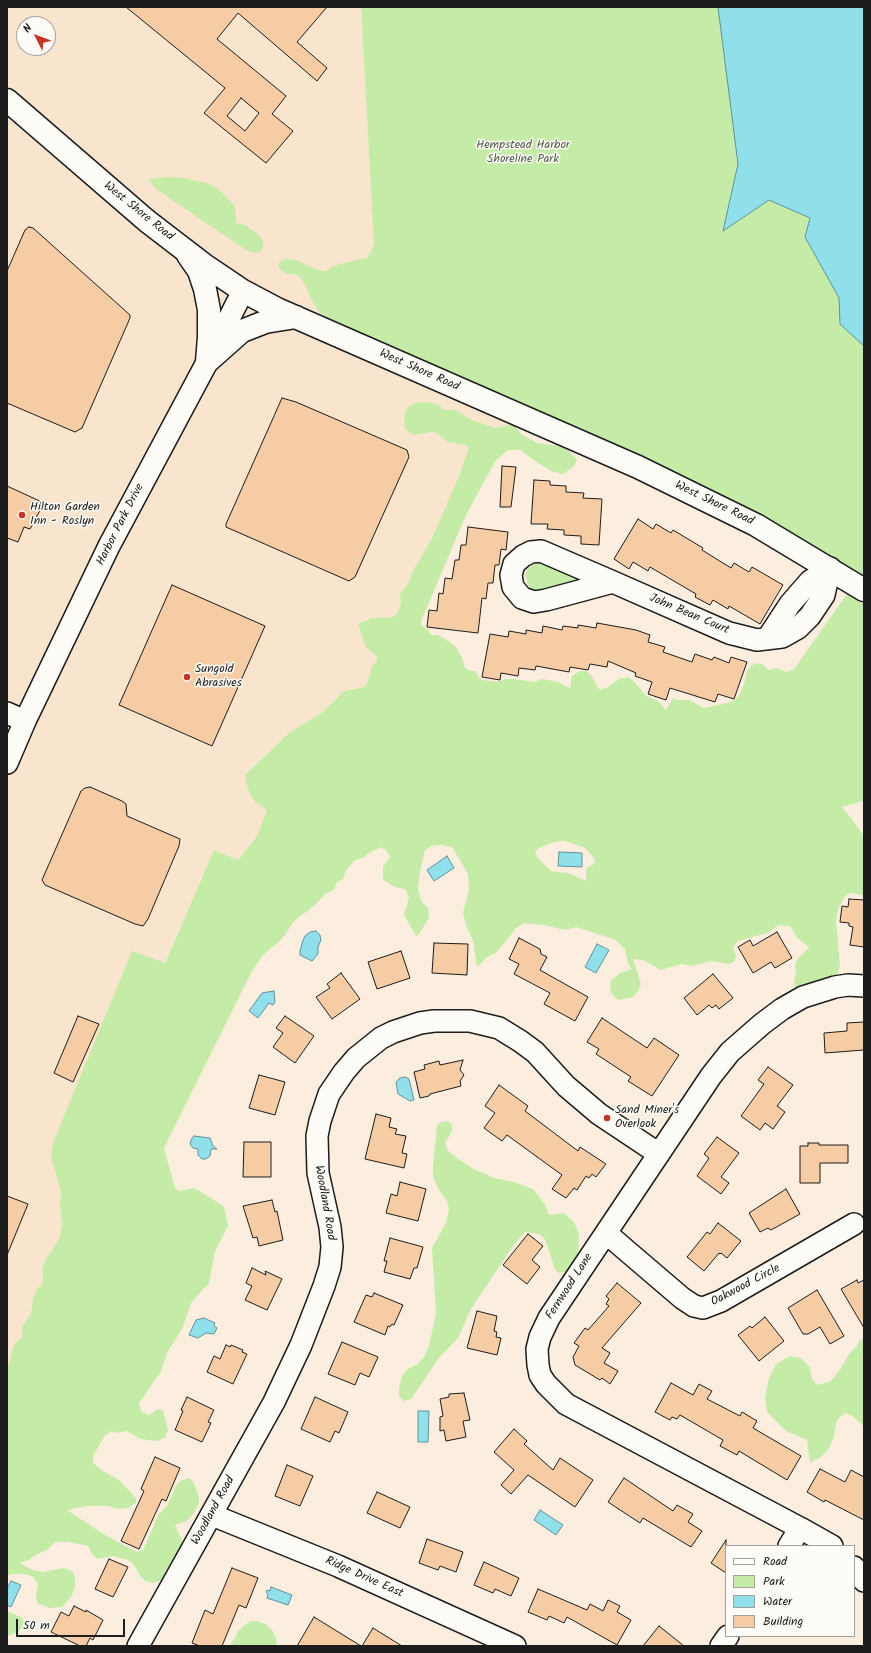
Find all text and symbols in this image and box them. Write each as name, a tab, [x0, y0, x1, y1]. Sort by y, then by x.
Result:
north arrow	[16, 16, 56, 56]
text: N	[19, 20, 37, 37]
park label: Hempstead Harbor Shoreline Park	[476, 139, 570, 167]
street label: West Shore Road	[100, 179, 176, 245]
street label: West Shore Road	[377, 347, 461, 395]
street label: West Shore Road	[672, 479, 756, 529]
street label: Harbor Park Drive	[94, 482, 148, 568]
place label: Hilton Garden Inn - Roslyn	[30, 501, 100, 529]
marker: Hilton Garden Inn - Roslyn	[17, 510, 27, 520]
street label: John Bean Court	[647, 592, 731, 638]
place label: Sungold Abrasives	[195, 663, 242, 691]
marker: Sungold Abrasives	[182, 672, 192, 682]
place label: Sand Miner's Overlook	[615, 1104, 679, 1132]
marker: Sand Miner's Overlook	[602, 1113, 612, 1123]
street label: Woodland Road	[310, 1164, 338, 1242]
street label: Fernwood Lane	[543, 1251, 597, 1323]
street label: Oakwood Circle	[709, 1262, 783, 1310]
street label: Woodland Road	[189, 1474, 239, 1548]
legend	[725, 1545, 855, 1637]
text: Road	[763, 1552, 787, 1571]
street label: Ridge Drive East	[323, 1554, 405, 1602]
text: Park	[763, 1572, 785, 1591]
text: Water	[763, 1592, 792, 1611]
scale bar	[18, 1611, 127, 1637]
text: Building	[763, 1612, 803, 1631]
text: 50 m	[23, 1616, 50, 1635]

